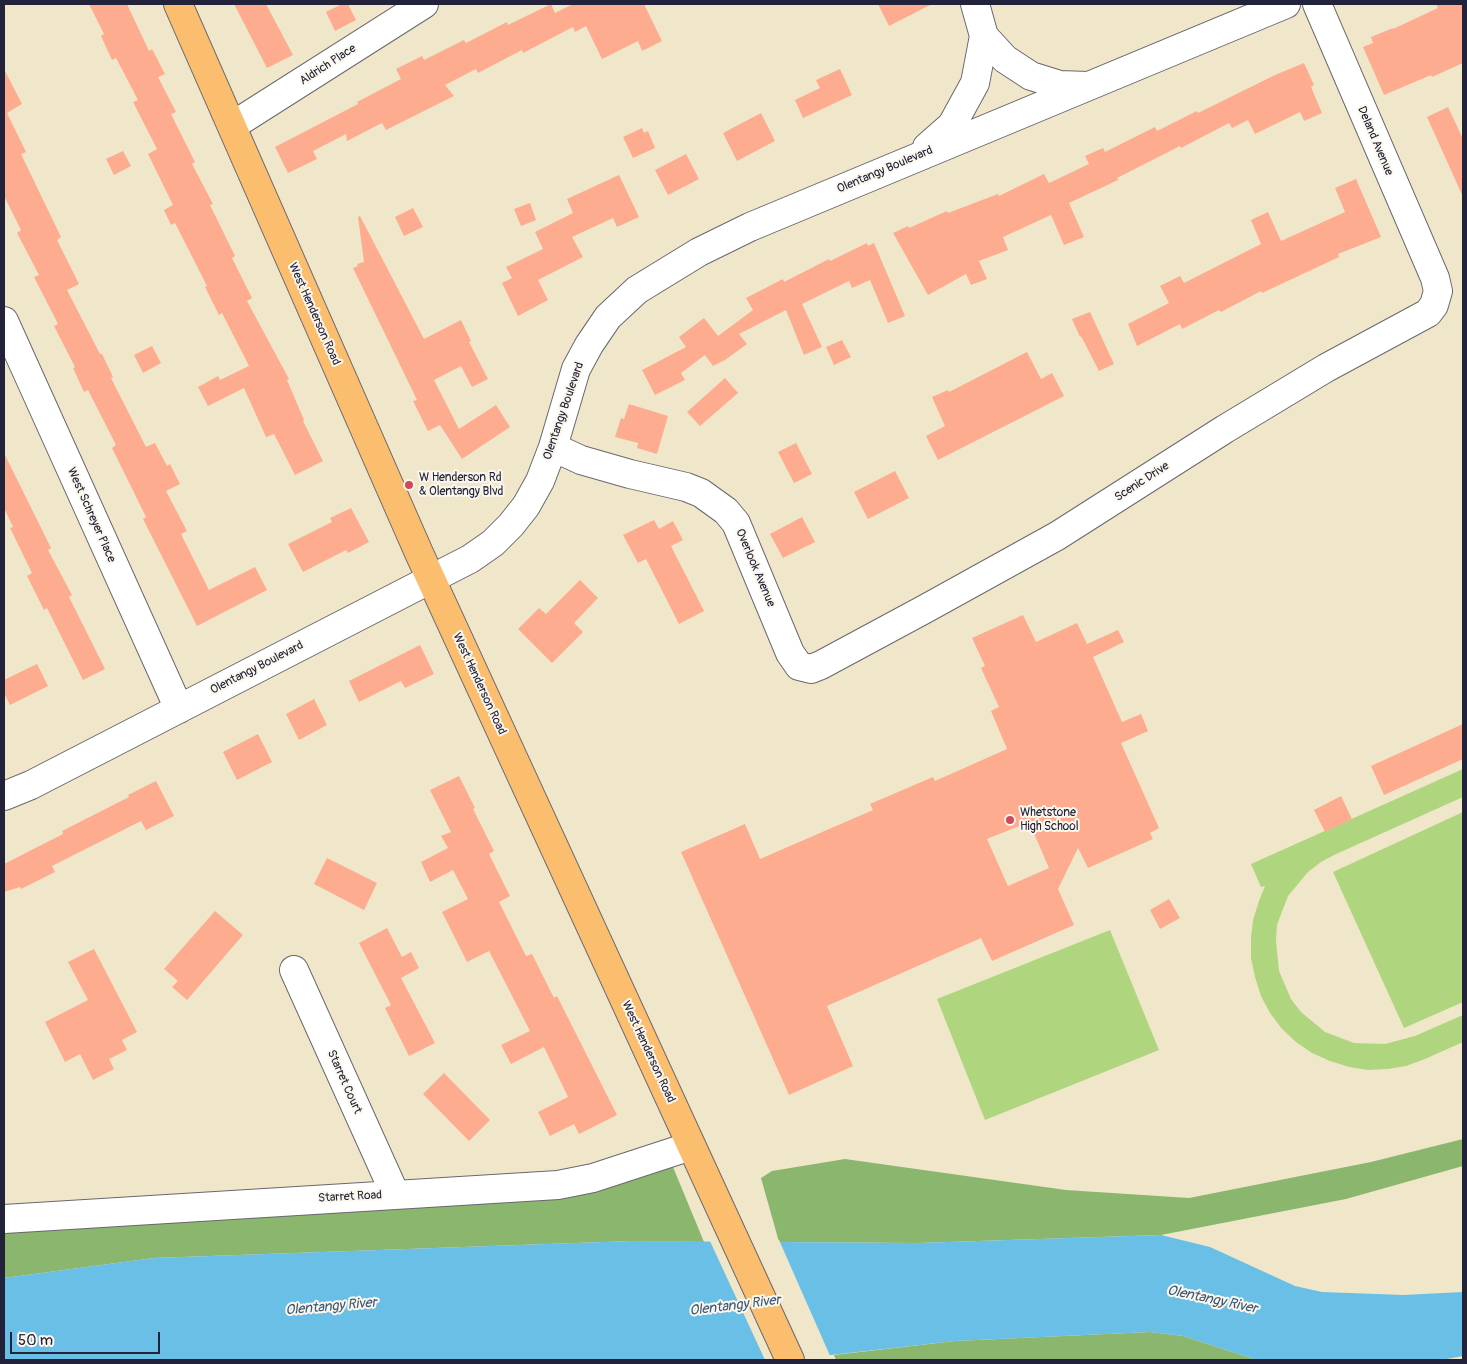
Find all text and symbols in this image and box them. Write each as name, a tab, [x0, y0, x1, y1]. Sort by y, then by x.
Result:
street label: Aldrich Place	[297, 41, 359, 89]
street label: Deland Avenue	[1354, 104, 1396, 178]
street label: Olentangy Boulevard	[835, 143, 935, 197]
street label: West Henderson Road	[285, 261, 343, 367]
street label: Olentangy Boulevard	[541, 360, 587, 462]
street label: Scenic Drive	[1112, 459, 1172, 505]
street label: West Schreyer Place	[64, 465, 118, 565]
place label: W Henderson Rd & Olentangy Blvd	[419, 471, 503, 499]
marker: W Henderson Rd & Olentangy Blvd	[403, 479, 415, 491]
street label: Overlook Avenue	[732, 527, 778, 609]
street label: West Henderson Road	[449, 631, 509, 737]
street label: Olentangy Boulevard	[208, 638, 306, 698]
place label: Whetstone High School	[1020, 806, 1079, 834]
marker: Whetstone High School	[1004, 814, 1016, 826]
street label: West Henderson Road	[618, 999, 678, 1105]
street label: Starret Court	[324, 1048, 364, 1116]
street label: Starret Road	[318, 1188, 382, 1206]
water label: Olentangy River	[1165, 1282, 1259, 1318]
water label: Olentangy River	[689, 1292, 781, 1320]
water label: Olentangy River	[285, 1295, 377, 1319]
scale bar	[12, 1322, 162, 1354]
text: 50 m	[18, 1331, 53, 1350]

